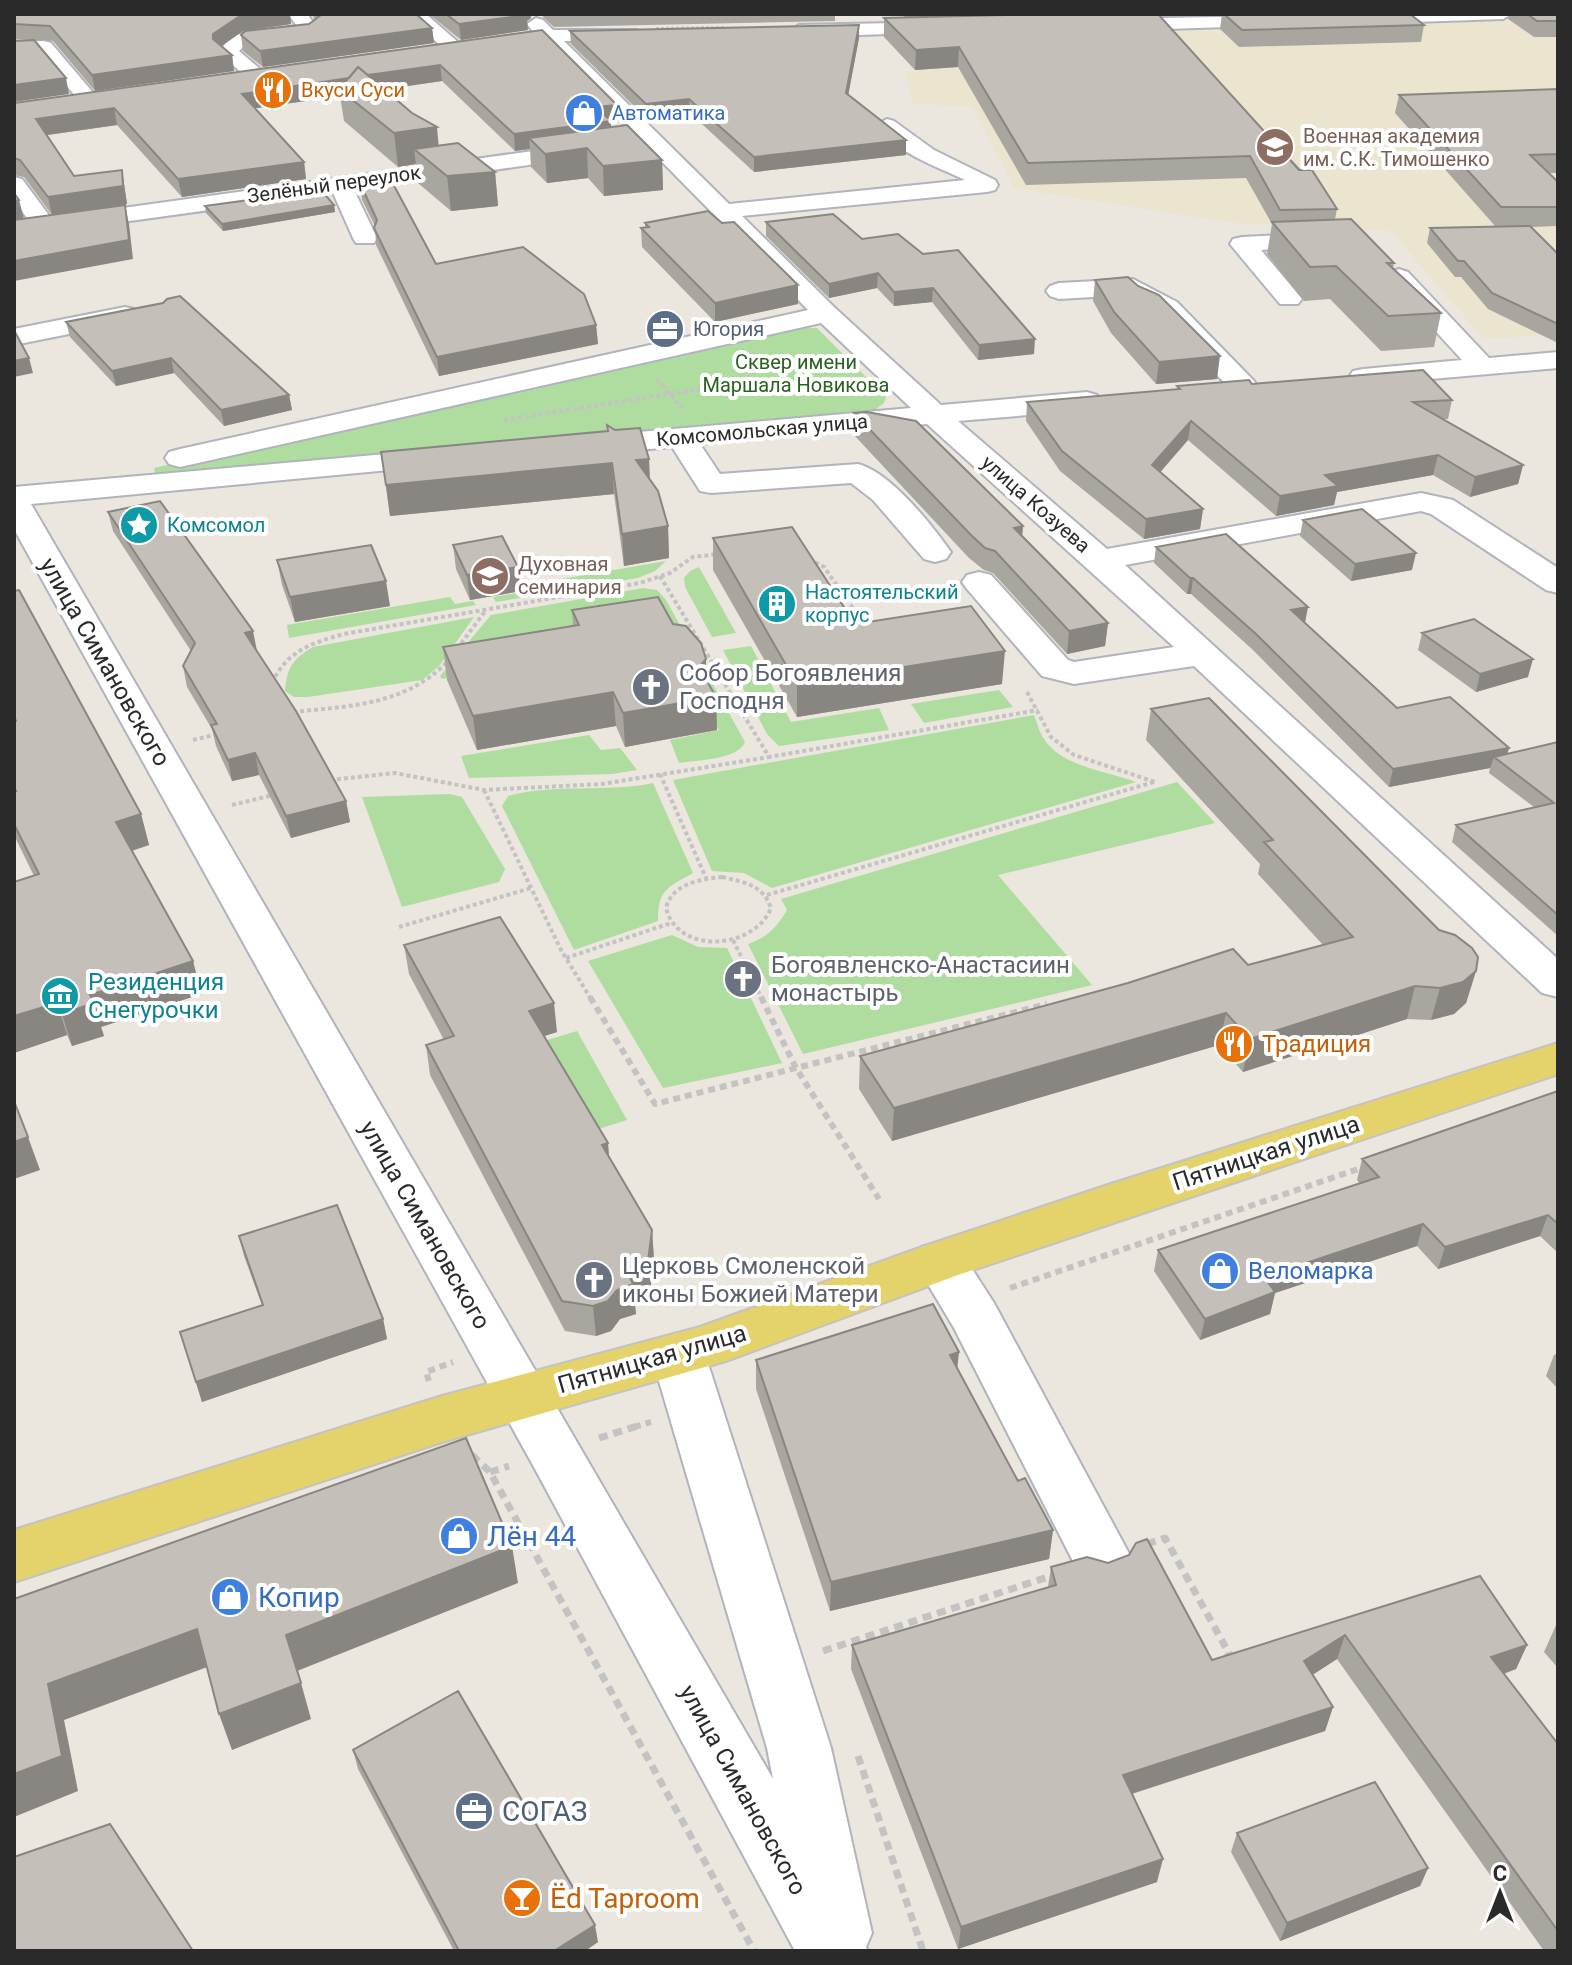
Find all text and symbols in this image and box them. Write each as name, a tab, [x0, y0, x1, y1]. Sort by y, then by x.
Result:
restaurant icon: Вкуси Суси	[252, 69, 294, 111]
place label: Вкуси Суси	[301, 78, 405, 102]
shop icon: Автоматика	[563, 92, 605, 134]
place label: Автоматика	[612, 101, 725, 125]
place label: Военная академия им. С.К. Тимошенко	[1303, 124, 1490, 171]
school or university icon: Военная академия им. С.К. Тимошенко	[1254, 126, 1296, 168]
street label: Зелёный переулок	[246, 160, 422, 208]
office icon: Югория	[644, 308, 686, 350]
place label: Югория	[693, 317, 764, 341]
park label: Сквер имени Маршала Новикова	[702, 350, 890, 397]
street label: Комсомольская улица	[655, 409, 869, 451]
street label: улица Козуева	[977, 450, 1095, 558]
place icon: Комсомол	[118, 504, 160, 546]
place label: Комсомол	[167, 513, 265, 537]
place label: Духовная семинария	[518, 552, 622, 599]
street label: улица Симановского	[34, 553, 176, 771]
school or university icon: Духовная семинария	[469, 555, 511, 597]
place label: Настоятельский корпус	[805, 580, 958, 627]
building icon: Настоятельский корпус	[756, 583, 798, 625]
place label: Собор Богоявления Господня	[679, 659, 901, 715]
church icon: Собор Богоявления Господня	[630, 666, 672, 708]
place label: Богоявленско-Анастасиин монастырь	[771, 951, 1070, 1007]
church icon: Богоявленско-Анастасиин монастырь	[722, 958, 764, 1000]
place label: Резиденция Снегурочки	[88, 968, 224, 1024]
museum icon: Резиденция Снегурочки	[39, 975, 81, 1017]
restaurant icon: Традиция	[1213, 1023, 1255, 1065]
place label: Традиция	[1262, 1030, 1371, 1058]
street label: Пятницкая улица	[1169, 1110, 1363, 1196]
street label: улица Симановского	[354, 1116, 496, 1334]
shop icon: Веломарка	[1199, 1250, 1241, 1292]
place label: Церковь Смоленской иконы Божией Матери	[622, 1252, 879, 1308]
place label: Веломарка	[1248, 1257, 1374, 1285]
church icon: Церковь Смоленской иконы Божией Матери	[573, 1259, 615, 1301]
street label: Пятницкая улица	[555, 1319, 749, 1399]
shop icon: Лён 44	[438, 1515, 480, 1557]
place label: Лён 44	[487, 1520, 577, 1553]
shop icon: Копир	[209, 1576, 251, 1618]
place label: Копир	[258, 1581, 340, 1614]
street label: улица Симановского	[674, 1680, 812, 1900]
office icon: СОГАЗ	[453, 1790, 495, 1832]
place label: СОГАЗ	[502, 1795, 587, 1828]
north arrow	[1460, 1853, 1540, 1933]
text: С	[1493, 1861, 1507, 1886]
bar icon: Ёd Taproom	[501, 1877, 543, 1919]
place label: Ёd Taproom	[550, 1882, 700, 1915]

